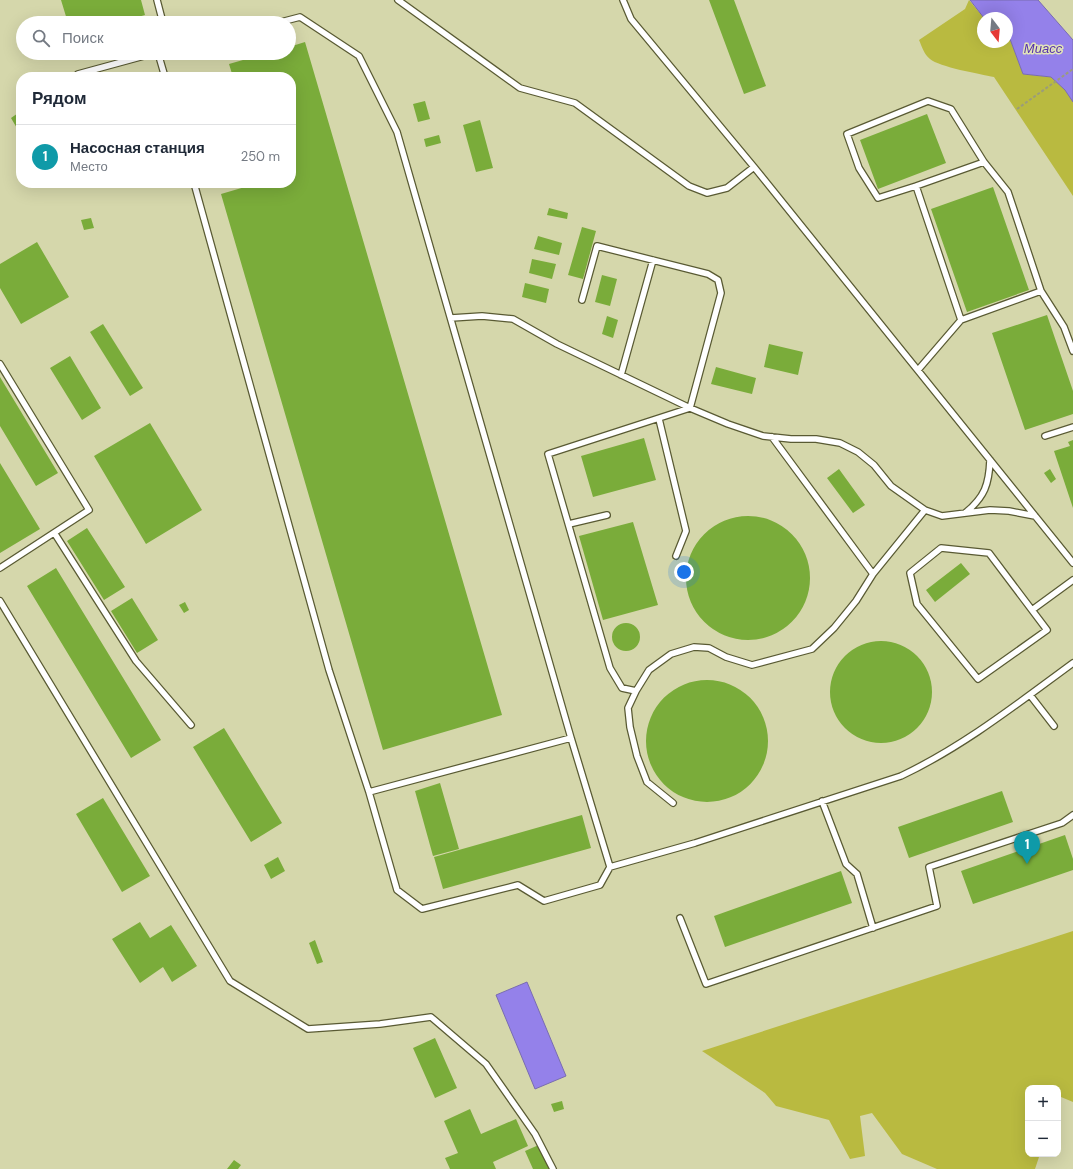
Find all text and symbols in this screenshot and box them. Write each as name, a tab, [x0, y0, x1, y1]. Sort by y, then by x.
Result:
north arrow	[977, 12, 1013, 48]
search box	[16, 16, 296, 60]
icon: search	[30, 27, 52, 49]
text: Поиск	[62, 28, 104, 48]
water label: Миасс	[1024, 40, 1063, 57]
text: Рядом	[32, 87, 87, 109]
text: Насосная станция	[70, 138, 205, 158]
text: 1	[43, 148, 47, 165]
text: 250 m	[241, 148, 280, 165]
text: Место	[70, 158, 108, 175]
your location	[674, 562, 694, 582]
pin: 1	[1014, 831, 1040, 864]
map controls	[1025, 1085, 1061, 1157]
button: +	[1025, 1085, 1061, 1121]
button: −	[1025, 1121, 1061, 1157]

